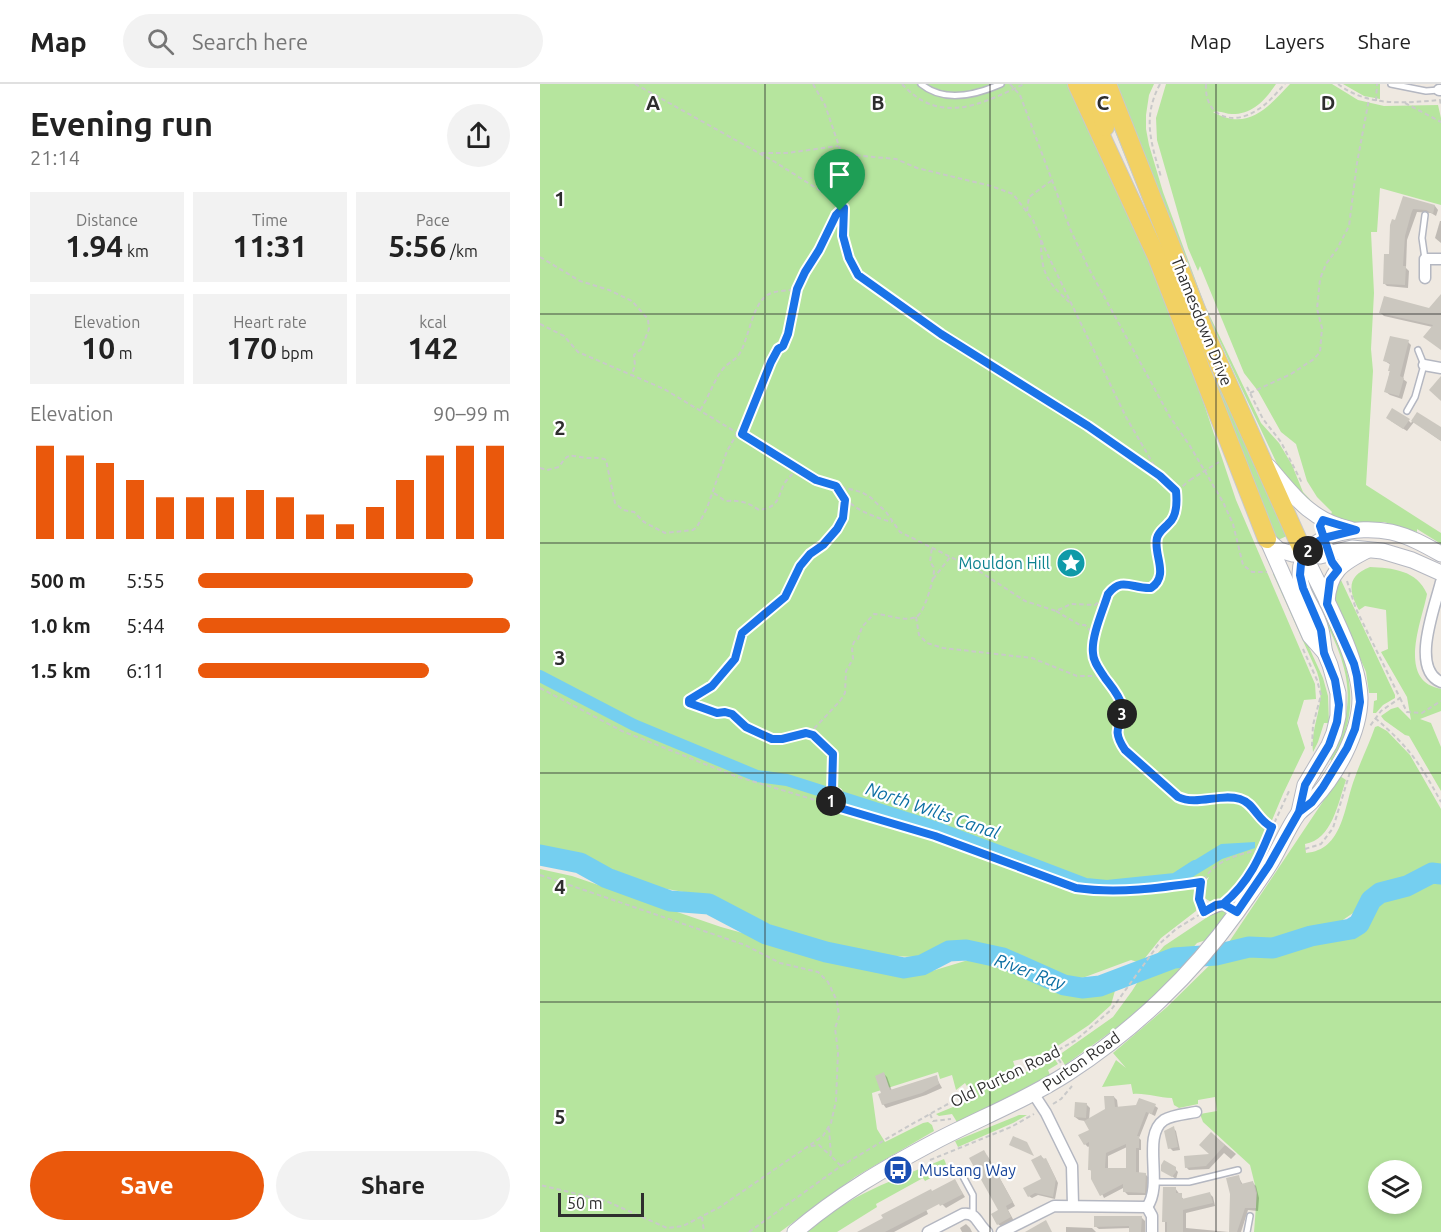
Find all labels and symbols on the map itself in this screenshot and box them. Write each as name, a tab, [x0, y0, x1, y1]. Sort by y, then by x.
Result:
text: A	[646, 91, 660, 114]
text: B	[871, 91, 885, 114]
text: C	[1097, 91, 1110, 114]
text: D	[1321, 91, 1335, 114]
pin	[814, 149, 865, 211]
text: 1	[554, 187, 566, 210]
street label: Thamesdown Drive	[1168, 254, 1236, 388]
text: 2	[554, 416, 566, 439]
pin: 2	[1293, 536, 1323, 566]
place icon: Mouldon Hill	[1055, 547, 1087, 579]
place label: Mouldon Hill	[958, 554, 1050, 572]
text: 3	[554, 646, 566, 669]
pin: 3	[1107, 699, 1137, 729]
water label: North Wilts Canal	[864, 778, 1002, 842]
pin: 1	[816, 786, 846, 816]
text: 4	[554, 875, 566, 898]
water label: River Ray	[992, 949, 1068, 993]
street label: Purton Road	[1039, 1028, 1123, 1094]
street label: Old Purton Road	[947, 1042, 1063, 1110]
text: 5	[554, 1105, 566, 1128]
bus stop icon: Mustang Way	[882, 1154, 914, 1186]
place label: Mustang Way	[919, 1161, 1016, 1179]
scale bar	[558, 1190, 644, 1218]

